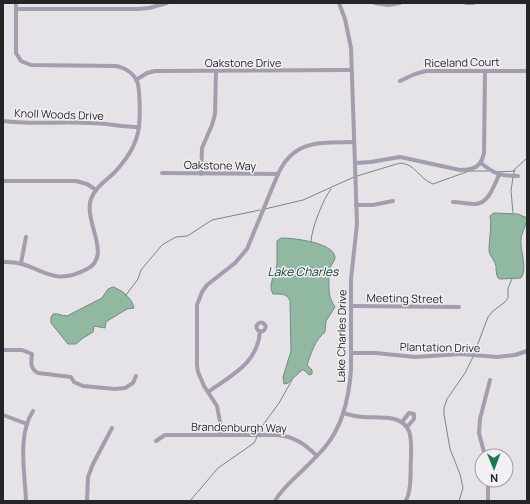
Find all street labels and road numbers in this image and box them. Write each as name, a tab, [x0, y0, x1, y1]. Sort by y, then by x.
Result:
street label: Riceland Court	[424, 54, 500, 70]
street label: Oakstone Drive	[205, 55, 282, 70]
street label: Knoll Woods Drive	[14, 105, 105, 123]
street label: Oakstone Way	[184, 157, 257, 173]
street label: Lake Charles Drive	[333, 289, 349, 383]
street label: Meeting Street	[367, 290, 443, 306]
street label: Plantation Drive	[400, 339, 481, 355]
street label: Brandenburgh Way	[191, 419, 287, 435]

